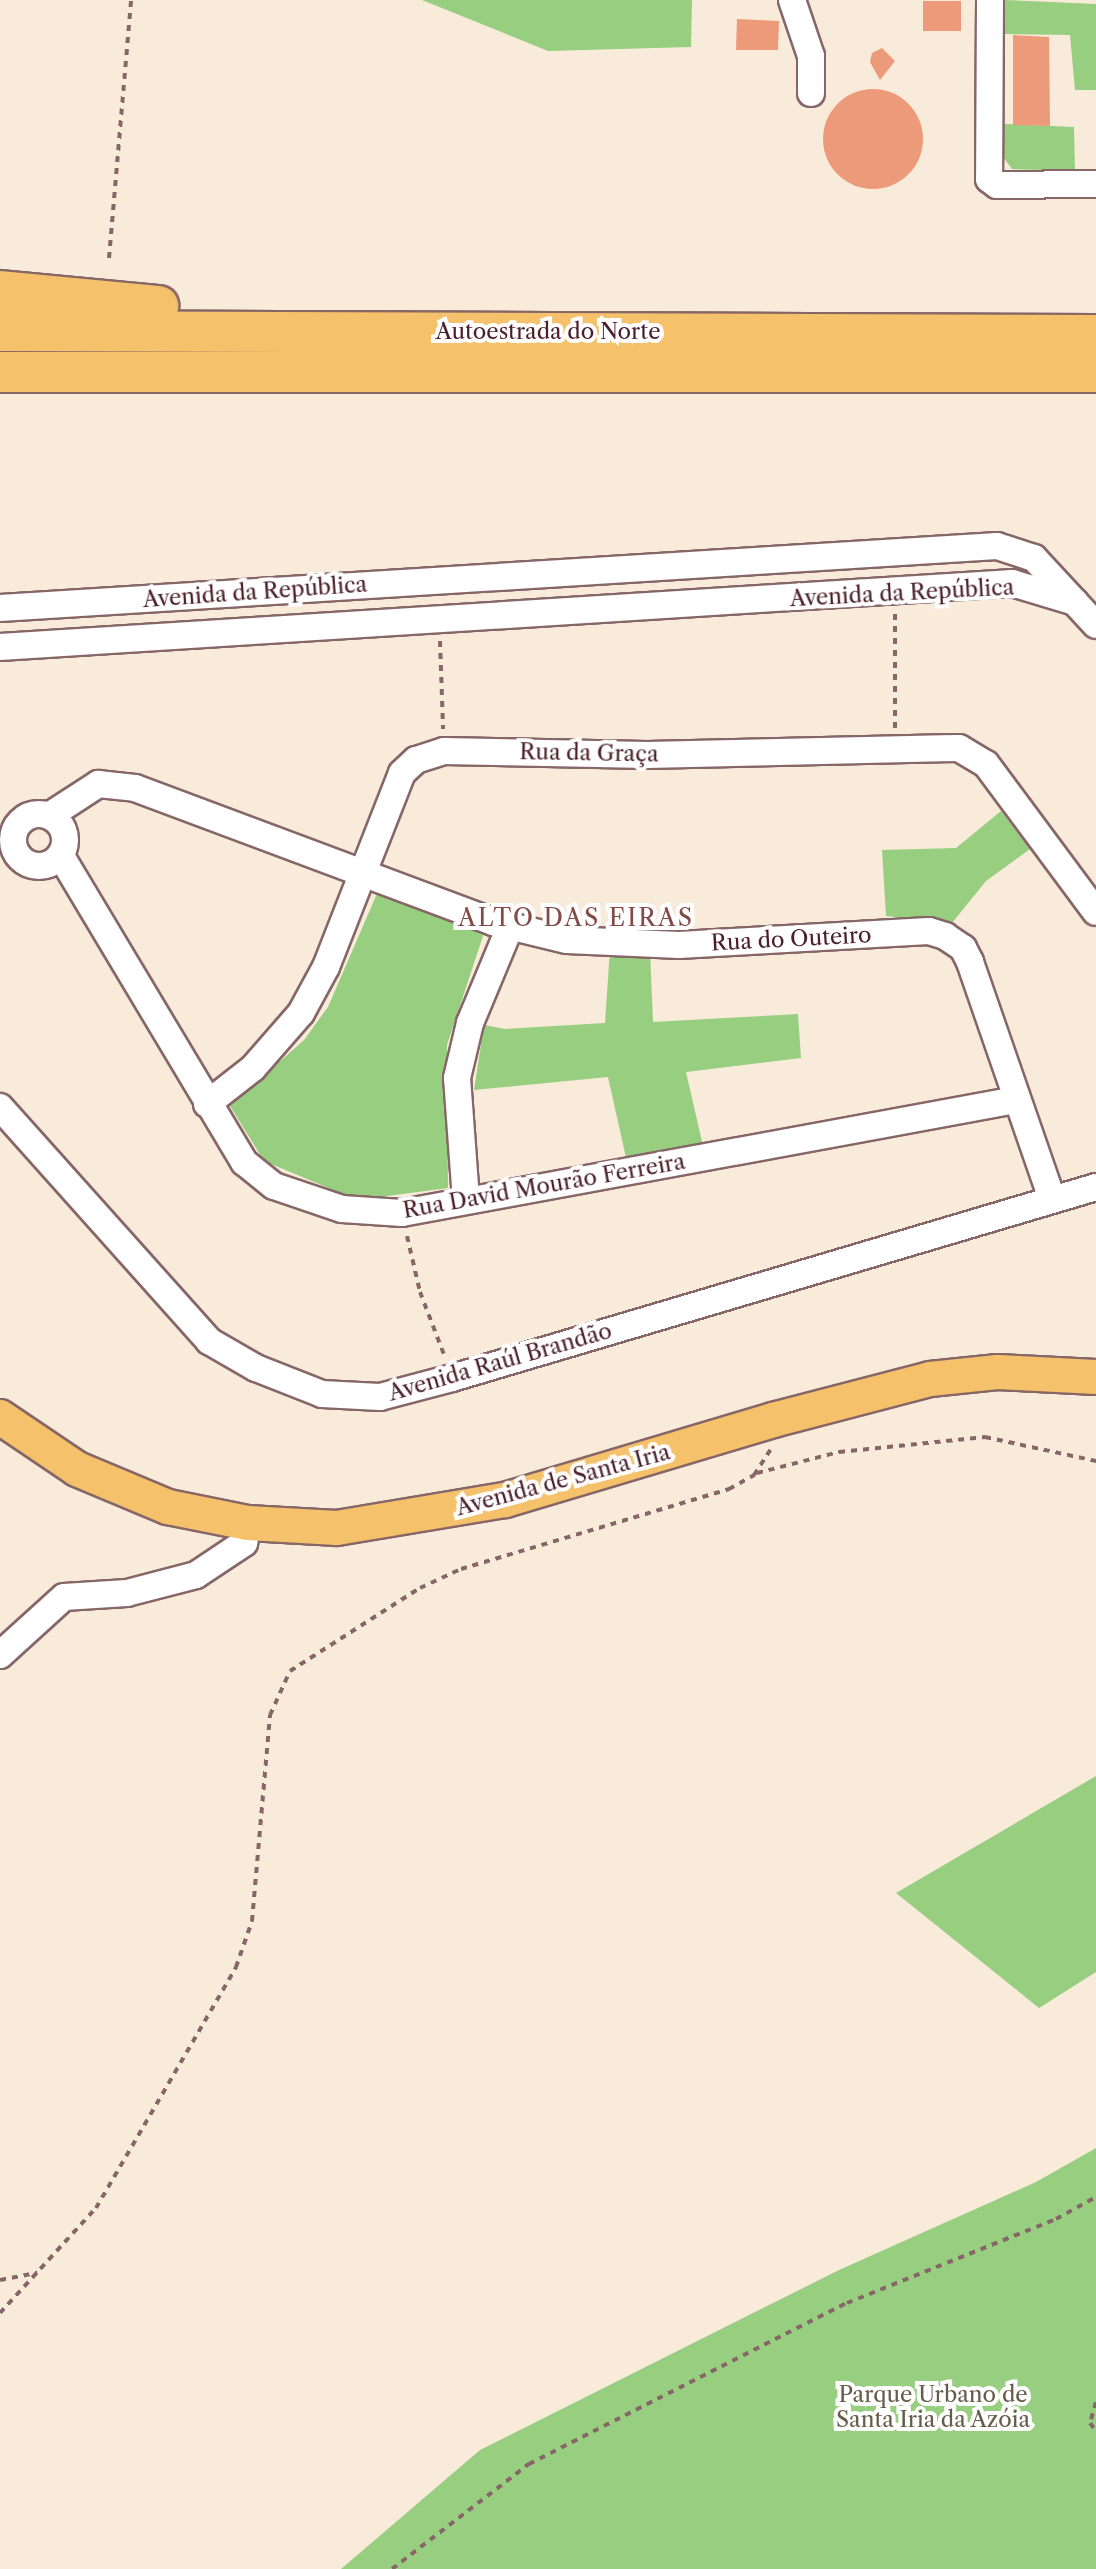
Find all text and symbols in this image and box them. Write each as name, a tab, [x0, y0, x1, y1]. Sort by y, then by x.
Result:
street label: Autoestrada do Norte	[435, 319, 661, 345]
street label: Avenida da República	[142, 571, 368, 613]
street label: Avenida da República	[789, 574, 1015, 612]
street label: Rua da Graça	[519, 739, 659, 767]
district label: ALTO DAS EIRAS	[458, 904, 694, 932]
street label: Rua do Outeiro	[710, 922, 872, 956]
street label: Rua David Mourão Ferreira	[401, 1148, 687, 1224]
street label: Avenida Raúl Brandão	[385, 1317, 615, 1407]
street label: Avenida de Santa Iria	[453, 1439, 673, 1521]
park label: Parque Urbano de Santa Iria da Azóia	[835, 2381, 1031, 2432]

